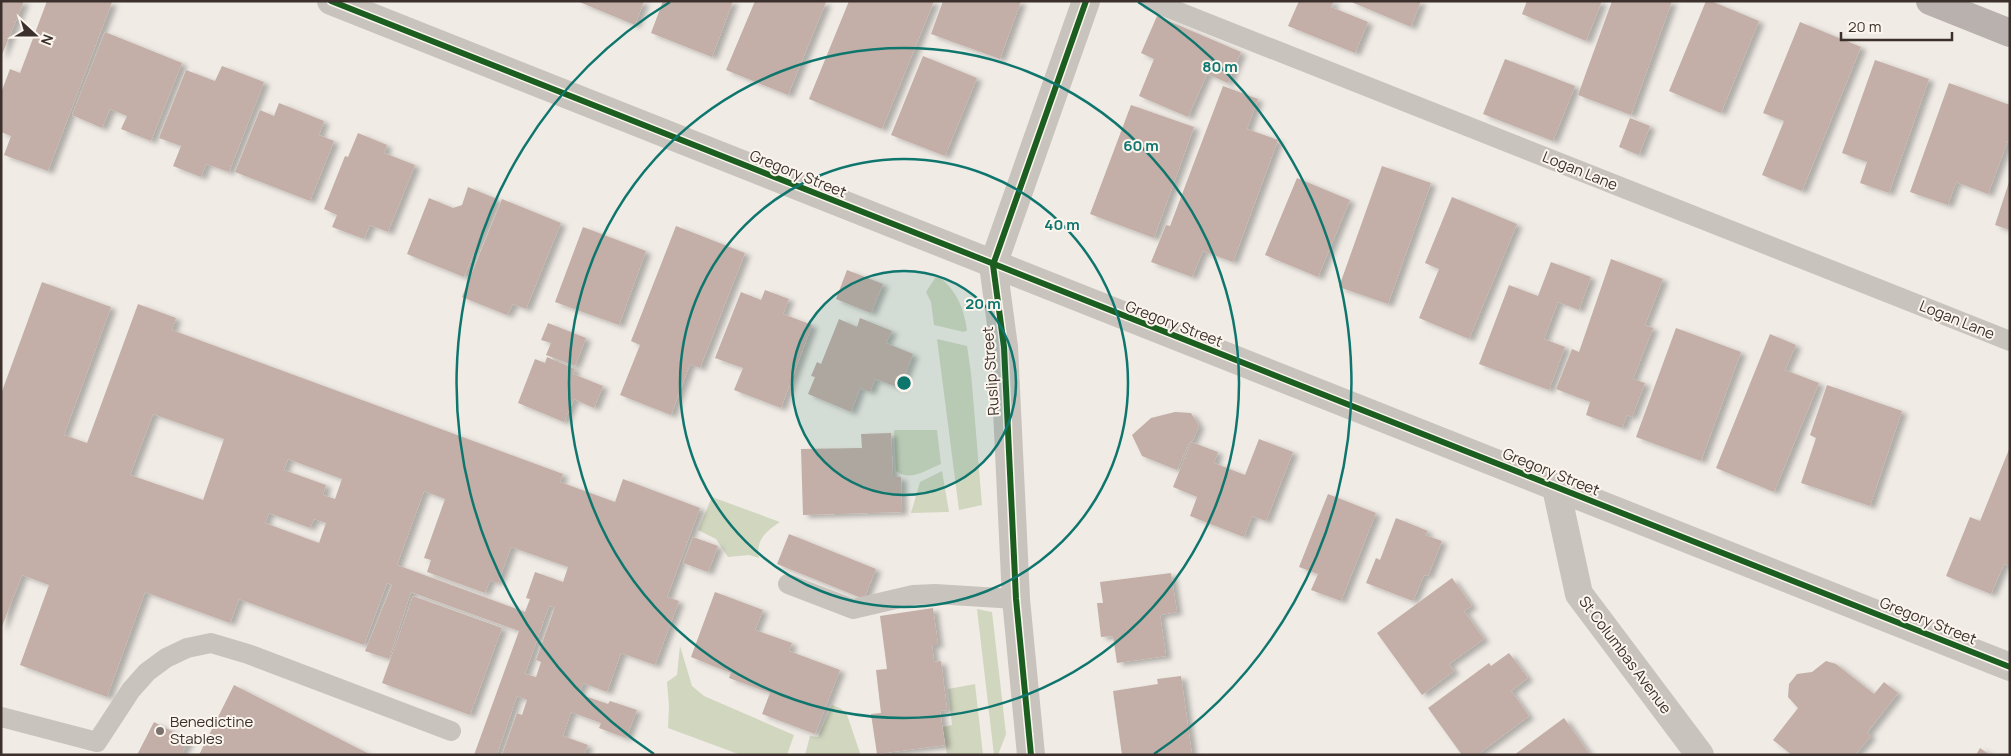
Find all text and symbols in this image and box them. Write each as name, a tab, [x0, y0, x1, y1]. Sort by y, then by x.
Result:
north arrow	[10, 10, 60, 60]
scale bar	[1841, 10, 1952, 42]
text: 20 m	[1848, 16, 1881, 37]
text: N	[37, 32, 58, 48]
text: 80 m	[1202, 56, 1238, 77]
text: 60 m	[1123, 135, 1159, 156]
street label: Gregory Street	[747, 145, 850, 202]
street label: Logan Lane	[1539, 146, 1621, 195]
text: 40 m	[1044, 214, 1080, 235]
text: 20 m	[965, 293, 1001, 314]
street label: Gregory Street	[1123, 295, 1226, 352]
street label: Logan Lane	[1916, 295, 1998, 344]
street label: Ruslip Street	[977, 326, 1004, 416]
centre of rings	[895, 374, 913, 392]
street label: Gregory Street	[1500, 443, 1603, 500]
street label: St Columbas Avenue	[1574, 592, 1677, 718]
street label: Gregory Street	[1877, 592, 1980, 649]
place label: Benedictine Stables	[170, 711, 253, 749]
marker: Benedictine Stables	[154, 725, 166, 737]

